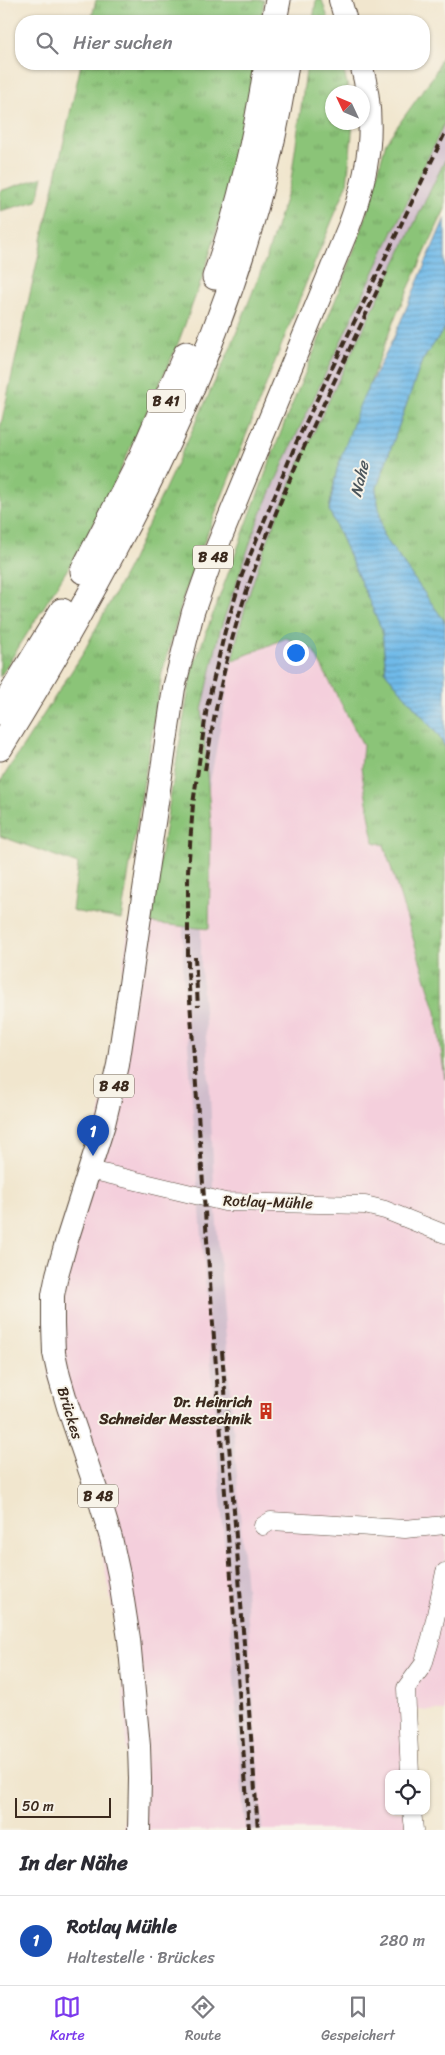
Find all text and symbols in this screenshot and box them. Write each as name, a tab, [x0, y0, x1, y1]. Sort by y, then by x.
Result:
search box	[15, 15, 430, 70]
text: Hier suchen	[73, 26, 173, 59]
icon: search	[33, 29, 61, 57]
north arrow	[325, 85, 370, 130]
road number: B 41	[147, 390, 185, 412]
water label: Nahe	[341, 457, 378, 500]
road number: B 48	[193, 546, 233, 568]
your location	[283, 640, 309, 666]
road number: B 48	[94, 1074, 134, 1098]
pin: 1	[77, 1115, 109, 1156]
street label: Rotlay-Mühle	[223, 1187, 314, 1217]
street label: Brückes	[50, 1384, 90, 1443]
place label: Dr. Heinrich Schneider Messtechnik	[98, 1389, 252, 1432]
building icon: Dr. Heinrich Schneider Messtechnik	[256, 1401, 276, 1421]
road number: B 48	[78, 1484, 118, 1508]
map controls	[385, 1770, 430, 1815]
button: locate	[385, 1770, 430, 1815]
text: 50 m	[22, 1794, 54, 1819]
scale bar	[15, 1795, 111, 1818]
text: In der Nähe	[20, 1844, 128, 1882]
text: Rotlay Mühle	[67, 1910, 177, 1943]
text: 1	[33, 1926, 39, 1955]
text: 280 m	[380, 1926, 425, 1955]
text: Haltestelle · Brückes	[67, 1943, 215, 1972]
tab: Karte	[50, 1993, 85, 2048]
tab: Route	[185, 1993, 221, 2048]
tab: Gespeichert	[321, 1993, 395, 2048]

